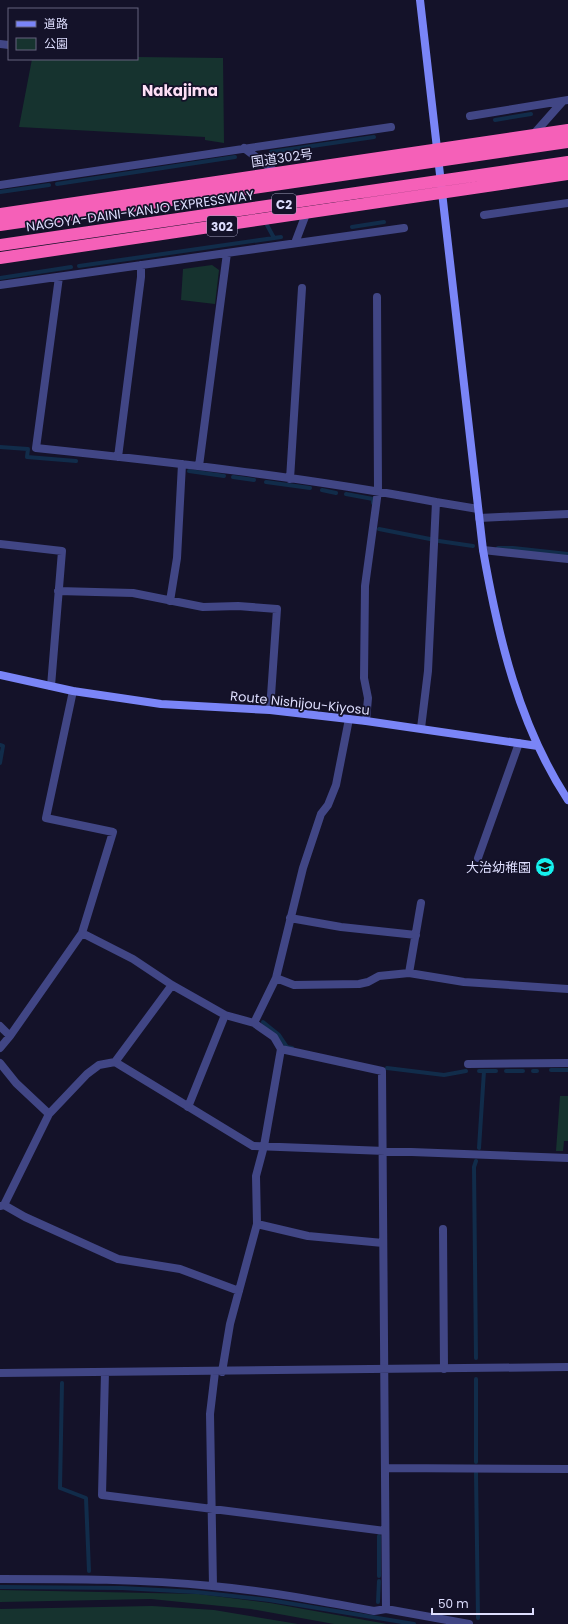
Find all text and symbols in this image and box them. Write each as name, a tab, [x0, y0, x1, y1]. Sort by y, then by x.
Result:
legend	[8, 8, 138, 60]
text: 道路	[44, 15, 68, 32]
text: 公園	[44, 35, 68, 52]
district label: Nakajima	[142, 80, 218, 101]
street label: 国道302号	[250, 144, 314, 172]
street label: NAGOYA-DAINI-KANJO EXPRESSWAY	[25, 186, 256, 236]
road number: C2	[272, 194, 296, 214]
road number: 302	[207, 216, 237, 236]
street label: Route Nishijou-Kiyosu	[229, 686, 371, 720]
school or university icon: 大治幼稚園	[534, 856, 556, 878]
place label: 大治幼稚園	[466, 858, 531, 877]
scale bar	[432, 1590, 533, 1616]
text: 50 m	[438, 1595, 469, 1612]

